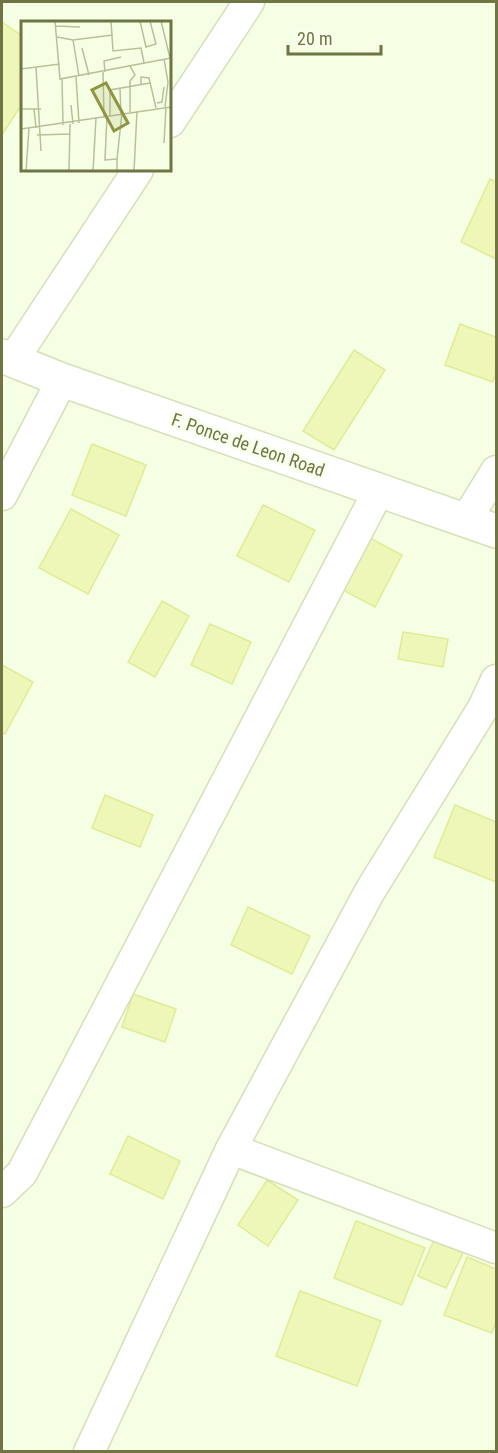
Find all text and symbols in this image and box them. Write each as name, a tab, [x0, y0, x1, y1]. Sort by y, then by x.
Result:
scale bar	[288, 18, 381, 56]
inset map	[21, 21, 171, 171]
text: 20 m	[297, 28, 332, 49]
street label: F. Ponce de Leon Road	[169, 408, 327, 481]

